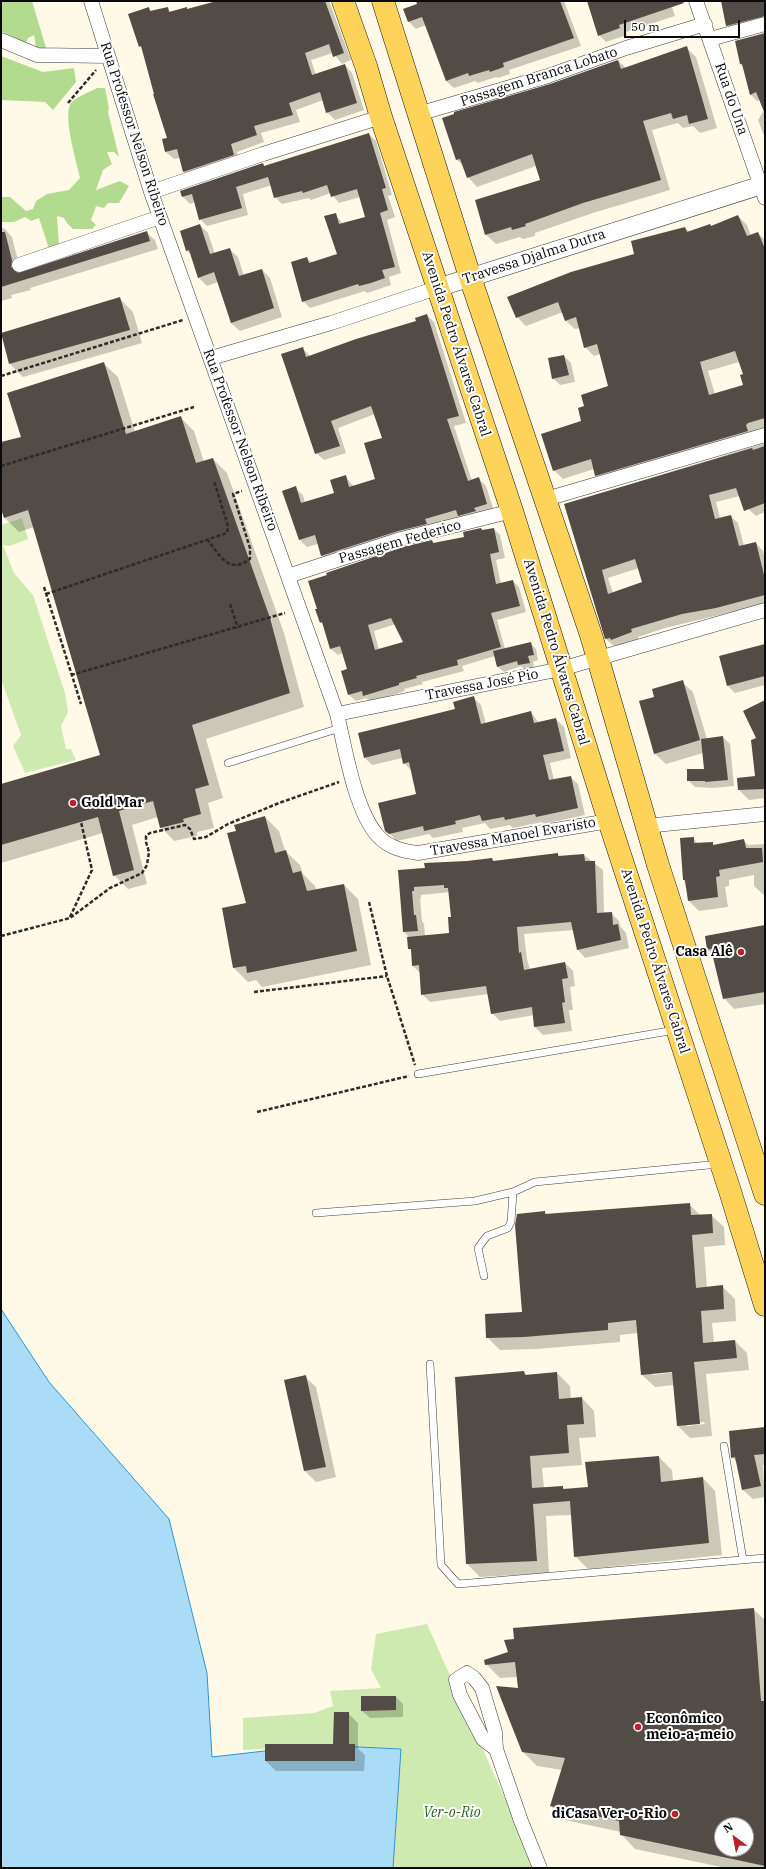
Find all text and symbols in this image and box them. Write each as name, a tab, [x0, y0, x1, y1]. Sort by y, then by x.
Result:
scale bar	[626, 12, 742, 38]
text: 50 m	[631, 19, 660, 34]
street label: Rua Professor Nelson Ribeiro	[96, 40, 172, 228]
street label: Passagem Branca Lobato	[458, 44, 620, 110]
street label: Rua do Una	[711, 61, 751, 137]
street label: Travessa Djalma Dutra	[460, 226, 608, 288]
street label: Avenida Pedro Álvares Cabral	[418, 249, 494, 439]
street label: Rua Professor Nelson Ribeiro	[199, 347, 281, 533]
street label: Passagem Federico	[337, 517, 463, 567]
street label: Avenida Pedro Álvares Cabral	[520, 557, 592, 747]
street label: Travessa José Pio	[424, 666, 540, 704]
place label: Gold Mar	[81, 795, 144, 811]
marker: Gold Mar	[68, 798, 78, 808]
street label: Travessa Manoel Evaristo	[429, 814, 597, 860]
street label: Avenida Pedro Álvares Cabral	[617, 866, 693, 1056]
place label: Casa Alê	[675, 944, 733, 960]
marker: Casa Alê	[736, 947, 746, 957]
place label: Econômico meio-a-meio	[646, 1711, 734, 1744]
marker: Econômico meio-a-meio	[633, 1722, 643, 1732]
park label: Ver-o-Rio	[423, 1805, 481, 1821]
place label: diCasa Ver-o-Rio	[552, 1806, 667, 1822]
marker: diCasa Ver-o-Rio	[670, 1809, 680, 1819]
north arrow	[714, 1817, 754, 1857]
text: N	[721, 1819, 736, 1836]

